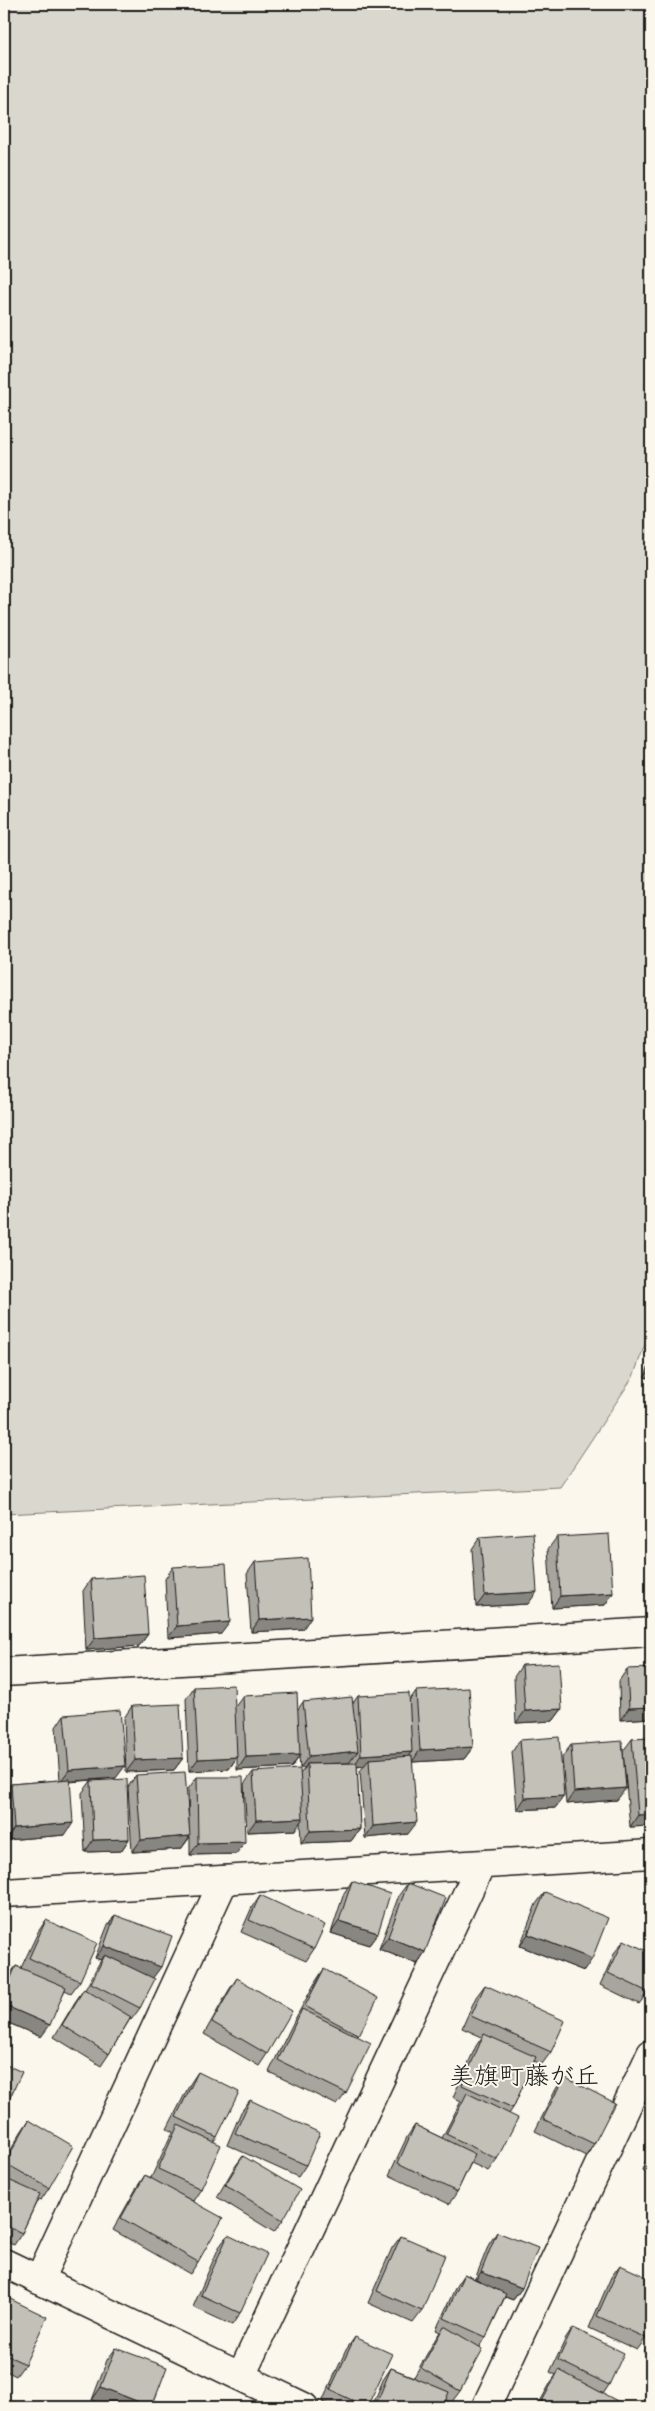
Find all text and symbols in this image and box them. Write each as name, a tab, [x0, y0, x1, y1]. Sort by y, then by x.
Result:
district label: 美旗町藤が丘	[449, 2060, 599, 2096]

